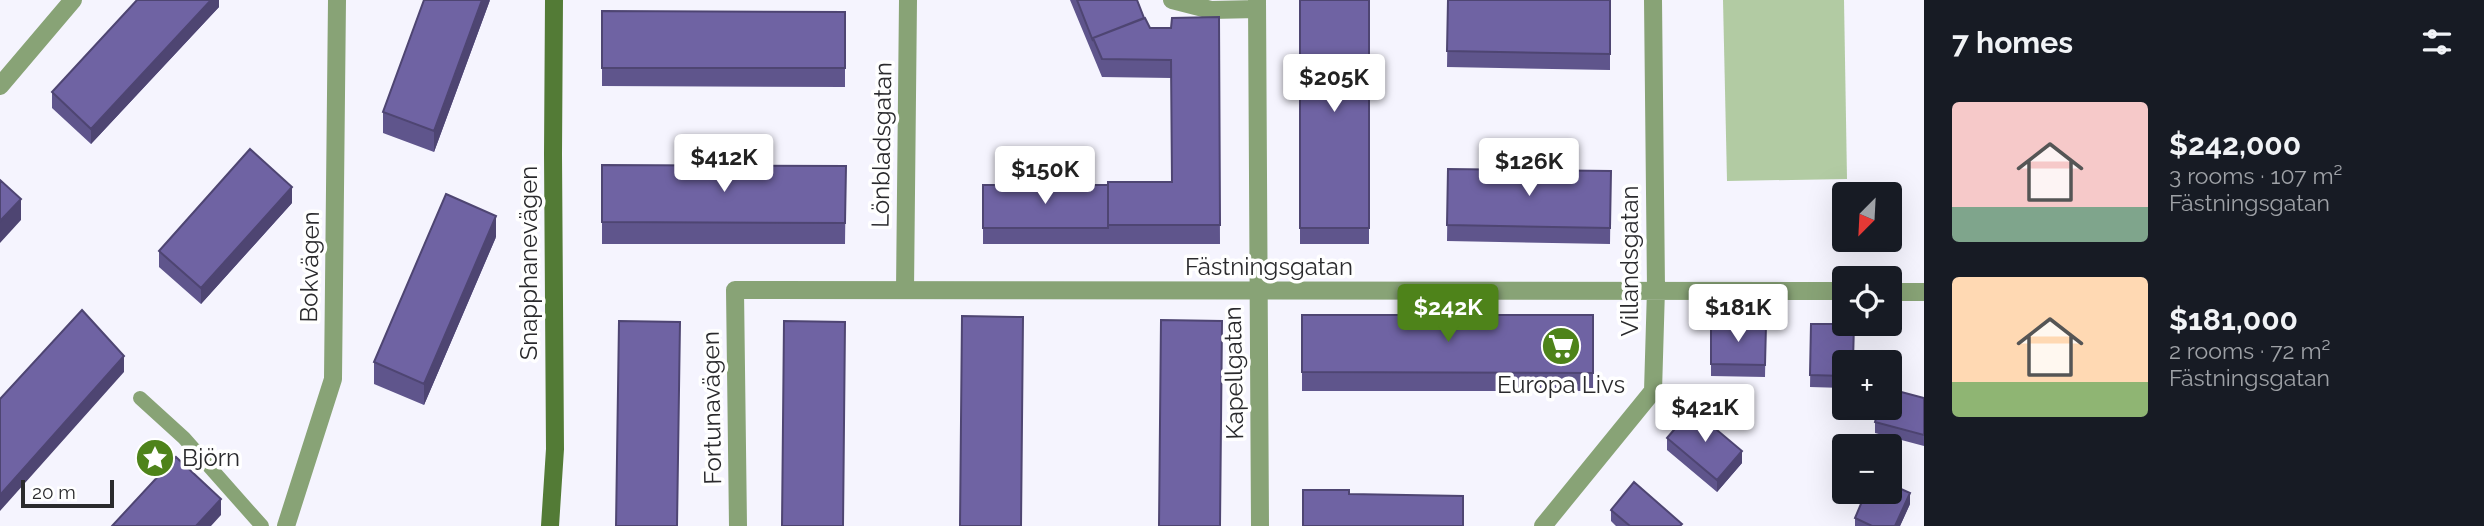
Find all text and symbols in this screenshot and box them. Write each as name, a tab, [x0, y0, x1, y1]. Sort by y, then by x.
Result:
icon: filters	[2418, 23, 2456, 61]
text: 7 homes	[1952, 25, 2073, 60]
pin: $205K	[1285, 54, 1383, 114]
street label: Lönbladsgatan	[866, 62, 897, 228]
text: $205K	[1299, 63, 1369, 90]
text: $242,000	[2169, 127, 2301, 162]
icon: home	[2008, 130, 2092, 214]
pin: $412K	[675, 134, 773, 194]
pin: $126K	[1480, 138, 1578, 198]
text: $412K	[690, 143, 758, 170]
pin: $150K	[996, 146, 1094, 206]
text: $126K	[1495, 147, 1563, 174]
text: $150K	[1011, 155, 1079, 182]
text: 3 rooms · 107 m²	[2169, 162, 2343, 189]
street label: Snapphanevägen	[514, 166, 543, 360]
north arrow	[1832, 182, 1902, 252]
map controls	[1832, 182, 1902, 504]
street label: Villandsgatan	[1615, 185, 1644, 337]
text: Fästningsgatan	[2169, 189, 2330, 216]
street label: Bokvägen	[294, 211, 325, 323]
street label: Fästningsgatan	[1185, 252, 1353, 281]
button: locate	[1832, 266, 1902, 336]
pin: $242K	[1399, 284, 1497, 344]
pin: $181K	[1689, 284, 1787, 344]
text: $242K	[1413, 293, 1483, 320]
text: $181K	[1705, 293, 1771, 320]
text: $181,000	[2169, 302, 2298, 337]
icon: home	[2008, 305, 2092, 389]
street label: Kapellgatan	[1218, 306, 1249, 440]
supermarket icon: Europa Livs	[1540, 325, 1582, 367]
street label: Fortunavägen	[696, 331, 727, 485]
text: 2 rooms · 72 m²	[2169, 337, 2330, 364]
button: +	[1832, 350, 1902, 420]
text: Fästningsgatan	[2169, 364, 2330, 391]
place label: Europa Livs	[1497, 370, 1625, 399]
pin: $421K	[1656, 384, 1754, 444]
text: $421K	[1671, 393, 1739, 420]
button: −	[1832, 434, 1902, 504]
place icon: Björn	[134, 437, 176, 479]
place label: Björn	[182, 443, 240, 472]
scale bar	[21, 477, 114, 509]
text: 20 m	[32, 481, 76, 503]

